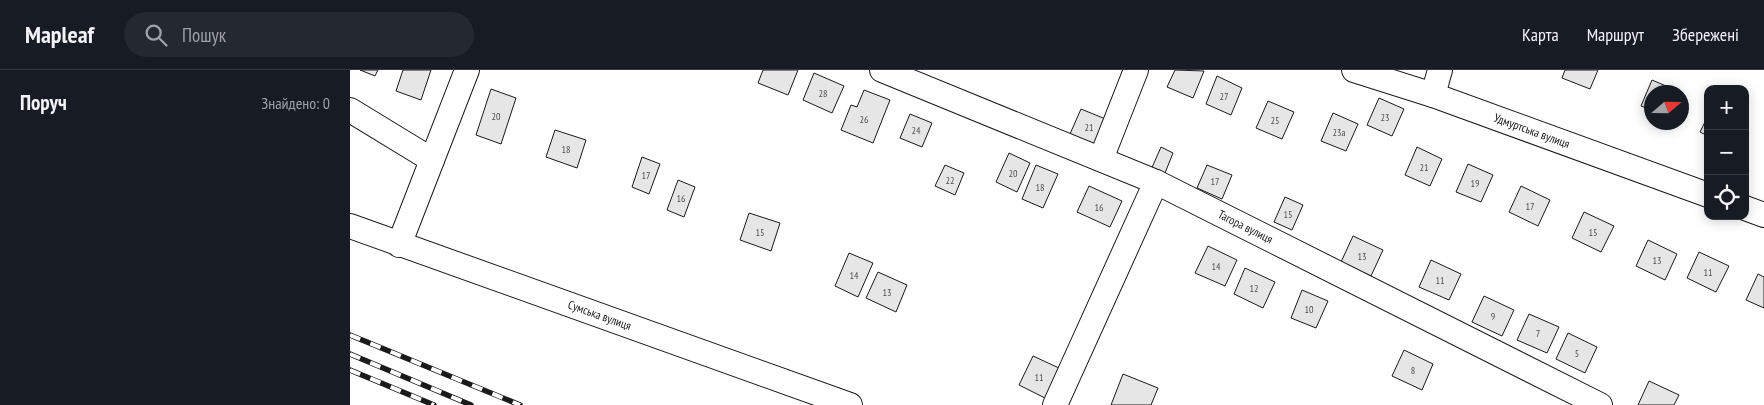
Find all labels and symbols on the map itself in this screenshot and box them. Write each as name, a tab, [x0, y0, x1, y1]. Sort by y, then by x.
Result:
north arrow	[1644, 85, 1689, 130]
house number: 28	[819, 87, 828, 100]
house number: 27	[1220, 90, 1229, 103]
house number: 20	[492, 110, 501, 123]
street label: Удмуртська вулиця	[1492, 110, 1572, 151]
house number: 23	[1381, 111, 1390, 124]
house number: 26	[860, 113, 869, 126]
house number: 25	[1271, 114, 1280, 127]
house number: 21	[1085, 121, 1094, 134]
house number: 24	[912, 124, 921, 137]
house number: 23а	[1333, 126, 1346, 139]
house number: 18	[562, 143, 571, 156]
house number: 21	[1420, 161, 1429, 174]
house number: 20	[1009, 167, 1018, 180]
house number: 17	[642, 169, 651, 182]
house number: 22	[946, 174, 955, 187]
house number: 17	[1211, 175, 1220, 188]
house number: 19	[1471, 177, 1480, 190]
house number: 18	[1036, 181, 1045, 194]
house number: 16	[677, 192, 686, 205]
house number: 17	[1526, 200, 1535, 213]
house number: 16	[1095, 201, 1104, 214]
street label: Тагора вулиця	[1216, 206, 1276, 247]
house number: 15	[1284, 208, 1293, 221]
house number: 15	[756, 226, 765, 239]
house number: 15	[1589, 226, 1598, 239]
house number: 13	[1358, 250, 1367, 263]
house number: 13	[1653, 254, 1662, 267]
house number: 14	[1212, 260, 1221, 273]
house number: 11	[1704, 266, 1713, 279]
house number: 14	[850, 269, 859, 282]
house number: 11	[1436, 274, 1445, 287]
house number: 12	[1250, 282, 1259, 295]
house number: 13	[883, 286, 892, 299]
street label: Сумська вулиця	[566, 297, 634, 333]
house number: 10	[1305, 303, 1314, 316]
house number: 9	[1491, 310, 1495, 323]
house number: 7	[1536, 327, 1540, 340]
house number: 5	[1575, 347, 1579, 360]
house number: 8	[1411, 364, 1415, 377]
house number: 11	[1035, 371, 1044, 384]

